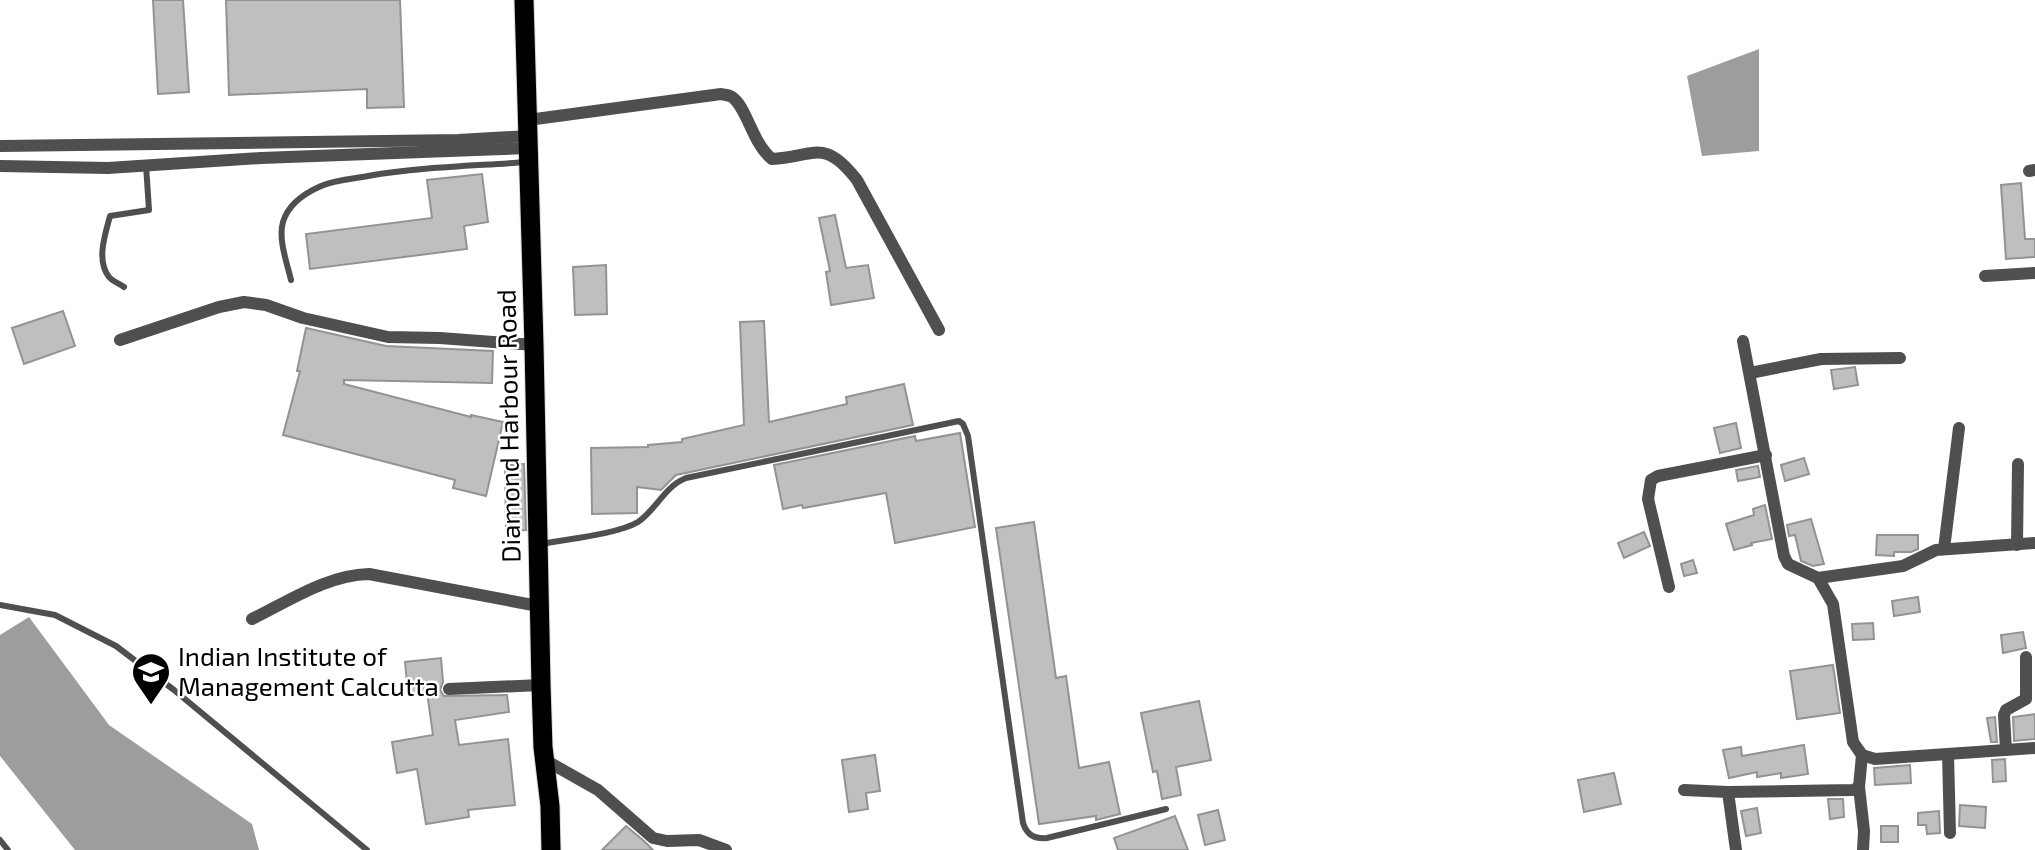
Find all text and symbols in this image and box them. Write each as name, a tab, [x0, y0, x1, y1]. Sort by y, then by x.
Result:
street label: Diamond Harbour Road	[490, 289, 525, 563]
place label: Indian Institute of Management Calcutta	[178, 640, 439, 701]
school or university icon: Indian Institute of Management Calcutta	[130, 651, 172, 706]

